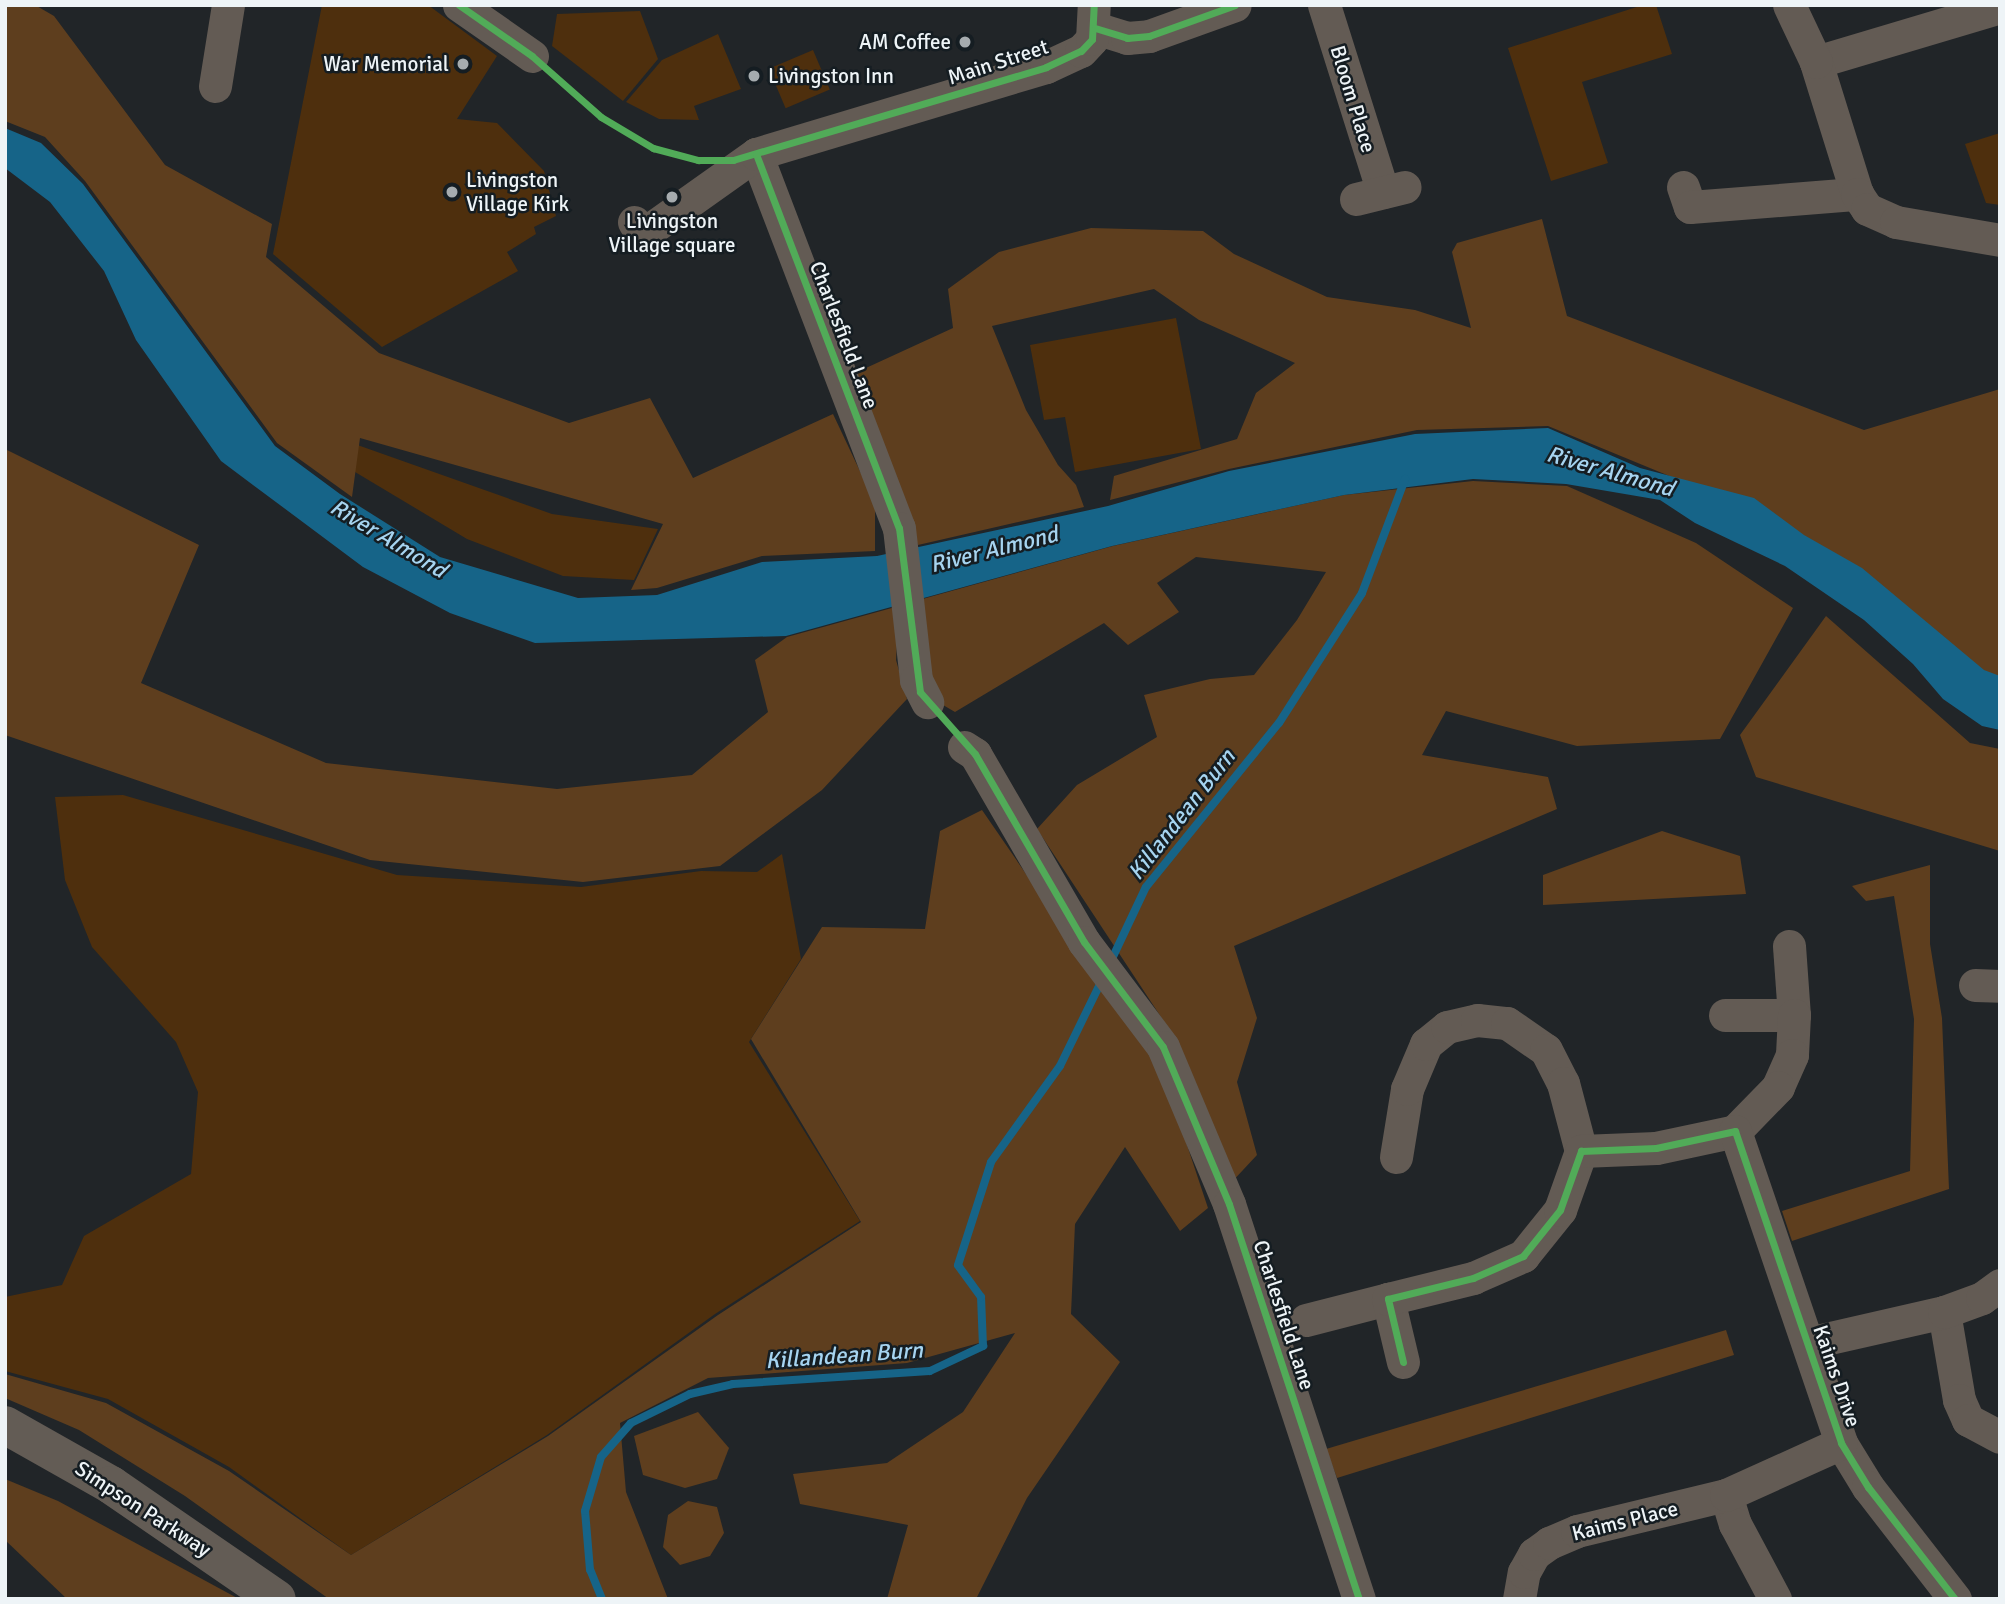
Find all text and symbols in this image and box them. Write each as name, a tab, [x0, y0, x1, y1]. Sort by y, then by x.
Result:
place label: AM Coffee	[859, 29, 951, 55]
street label: Main Street	[945, 34, 1051, 90]
marker: AM Coffee	[957, 34, 973, 50]
street label: Bloom Place	[1325, 42, 1381, 156]
place label: War Memorial	[323, 51, 449, 77]
marker: War Memorial	[455, 56, 471, 72]
place label: Livingston Inn	[768, 63, 894, 89]
marker: Livingston Inn	[746, 68, 762, 84]
place label: Livingston Village Kirk	[466, 167, 569, 217]
marker: Livingston Village Kirk	[444, 184, 460, 200]
marker: Livingston Village square	[664, 189, 680, 205]
place label: Livingston Village square	[609, 208, 735, 258]
street label: Charlesfield Lane	[804, 258, 884, 412]
water label: River Almond	[1543, 441, 1677, 503]
water label: River Almond	[325, 494, 451, 584]
water label: River Almond	[927, 521, 1061, 579]
water label: Killandean Burn	[1123, 744, 1241, 886]
street label: Charlesfield Lane	[1248, 1237, 1320, 1393]
street label: Kaims Drive	[1808, 1322, 1866, 1430]
water label: Killandean Burn	[764, 1337, 924, 1375]
street label: Simpson Parkway	[70, 1456, 216, 1562]
street label: Kaims Place	[1569, 1496, 1681, 1546]

